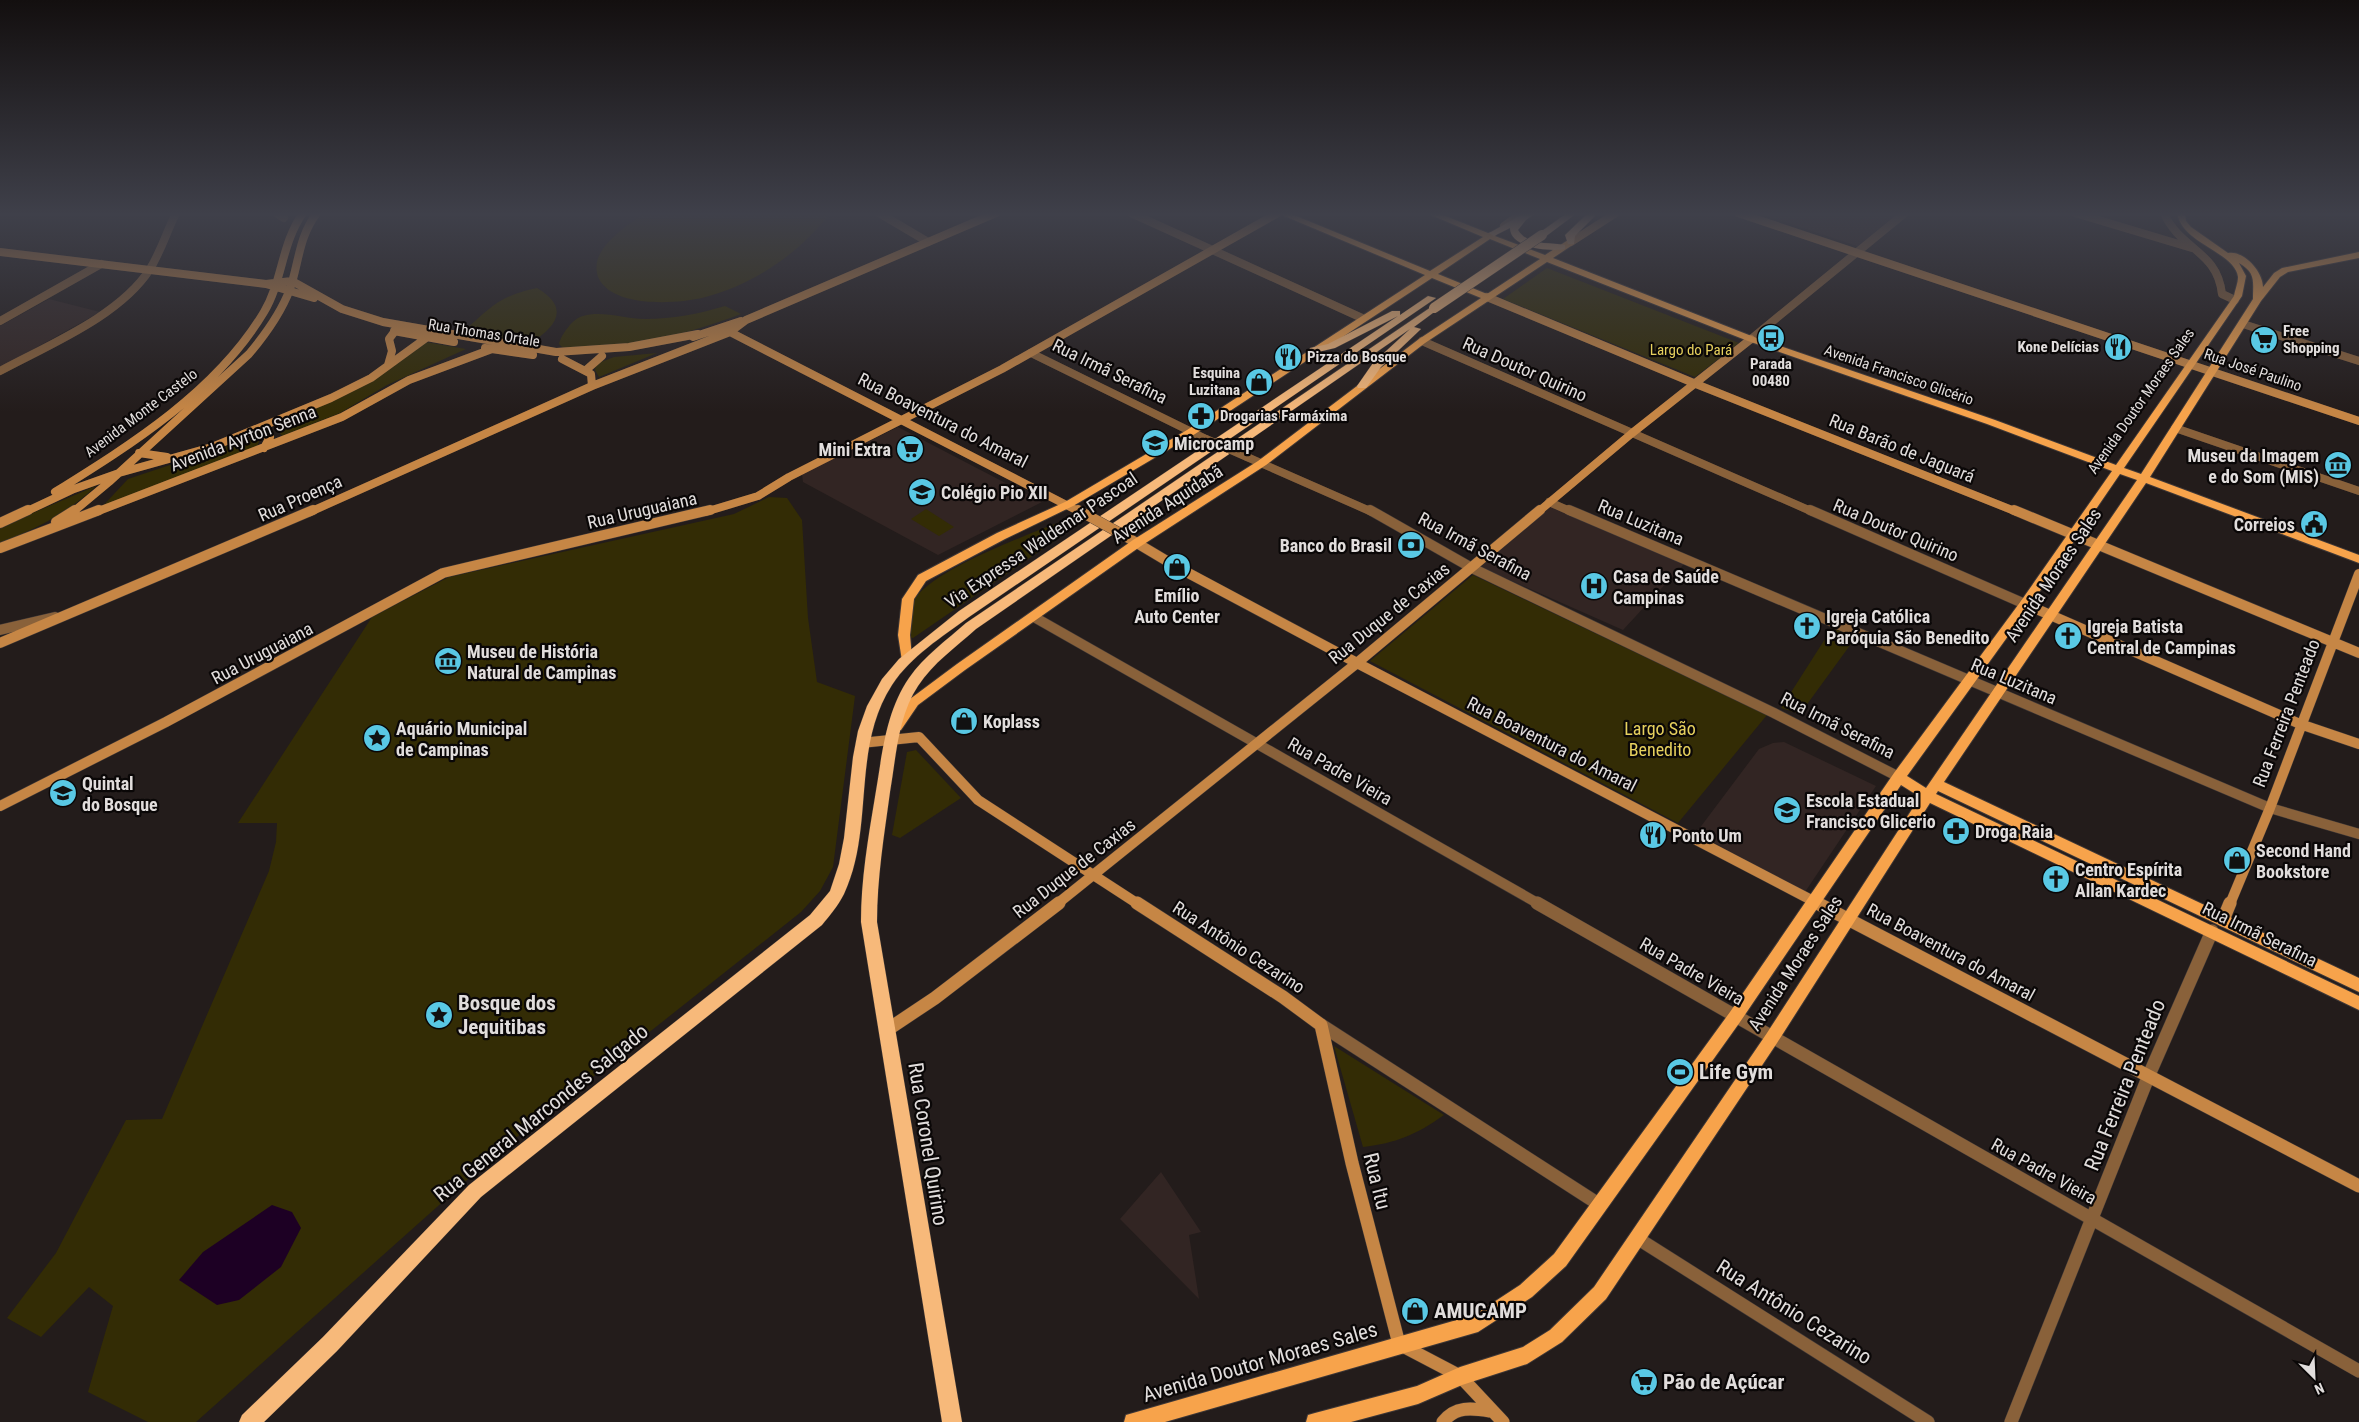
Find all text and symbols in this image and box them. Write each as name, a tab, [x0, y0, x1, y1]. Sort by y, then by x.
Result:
street label: Rua Thomas Ortale	[427, 315, 541, 351]
place label: Free Shopping	[2283, 322, 2340, 357]
bus stop icon: Parada 00480	[1756, 323, 1786, 353]
street label: Avenida Doutor Moraes Sales	[2084, 325, 2198, 477]
supermarket icon: Free Shopping	[2249, 325, 2279, 355]
street label: Rua Doutor Quirino	[1460, 332, 1590, 406]
restaurant icon: Kone Delícias	[2103, 332, 2133, 362]
street label: Rua Irmã Serafina	[1049, 334, 1171, 408]
place label: Kone Delícias	[2018, 338, 2099, 356]
park label: Largo do Pará	[1650, 341, 1732, 359]
street label: Avenida Francisco Glicério	[1822, 341, 1976, 409]
restaurant icon: Pizza do Bosque	[1273, 342, 1303, 372]
street label: Rua José Paulino	[2202, 345, 2304, 395]
place label: Pizza do Bosque	[1307, 348, 1406, 366]
place label: Parada 00480	[1750, 355, 1792, 390]
place label: Esquina Luzitana	[1189, 364, 1240, 399]
street label: Avenida Monte Castelo	[81, 365, 201, 461]
shop icon: Esquina Luzitana	[1244, 367, 1274, 397]
street label: Rua Boaventura do Amaral	[855, 368, 1031, 472]
street label: Avenida Ayrton Senna	[167, 400, 319, 476]
pharmacy icon: Drogarias Farmáxima	[1186, 401, 1216, 431]
place label: Drogarias Farmáxima	[1220, 407, 1347, 425]
street label: Rua Barão de Jaguará	[1826, 409, 1978, 487]
school or university icon: Microcamp	[1140, 428, 1170, 458]
place label: Microcamp	[1174, 433, 1254, 454]
supermarket icon: Mini Extra	[895, 434, 925, 464]
place label: Mini Extra	[819, 439, 891, 460]
place label: Museu da Imagem e do Som (MIS)	[2187, 445, 2319, 488]
museum icon: Museu da Imagem e do Som (MIS)	[2323, 450, 2353, 480]
street label: Avenida Aquidabã	[1108, 460, 1226, 548]
street label: Via Expressa Waldemar Pascoal	[941, 468, 1141, 612]
street label: Rua Proença	[255, 470, 345, 526]
school or university icon: Colégio Pio XII	[907, 477, 937, 507]
place label: Colégio Pio XII	[941, 482, 1048, 503]
street label: Rua Uruguaiana	[585, 487, 699, 533]
street label: Rua Doutor Quirino	[1830, 494, 1962, 566]
street label: Rua Luzitana	[1595, 495, 1687, 549]
street label: Avenida Moraes Sales	[2001, 504, 2105, 646]
street label: Rua Irmã Serafina	[1415, 507, 1535, 585]
public building icon: Correios	[2299, 509, 2329, 539]
place label: Correios	[2234, 514, 2295, 535]
bank icon: Banco do Brasil	[1396, 530, 1426, 560]
place label: Banco do Brasil	[1280, 535, 1392, 556]
shop icon: Emílio Auto Center	[1162, 552, 1192, 582]
street label: Rua Duque de Caxias	[1324, 558, 1454, 668]
place label: Casa de Saúde Campinas	[1613, 566, 1719, 608]
hospital icon: Casa de Saúde Campinas	[1579, 571, 1609, 601]
place label: Emílio Auto Center	[1134, 585, 1220, 627]
place label: Igreja Católica Paróquia São Benedito	[1826, 606, 1989, 648]
church icon: Igreja Católica Paróquia São Benedito	[1792, 611, 1822, 641]
place label: Igreja Batista Central de Campinas	[2087, 616, 2236, 658]
street label: Rua Uruguaiana	[208, 618, 316, 688]
church icon: Igreja Batista Central de Campinas	[2053, 621, 2083, 651]
street label: Rua Ferreira Penteado	[2248, 636, 2324, 790]
place label: Museu de História Natural de Campinas	[467, 641, 616, 683]
museum icon: Museu de História Natural de Campinas	[433, 646, 463, 676]
street label: Rua Luzitana	[1968, 654, 2060, 708]
street label: Rua Irmã Serafina	[1778, 687, 1898, 763]
street label: Rua Boaventura do Amaral	[1464, 692, 1640, 796]
shop icon: Koplass	[949, 706, 979, 736]
place label: Koplass	[983, 711, 1040, 732]
place label: Aquário Municipal de Campinas	[396, 718, 527, 760]
park label: Largo São Benedito	[1624, 718, 1696, 760]
place icon: Aquário Municipal de Campinas	[362, 723, 392, 753]
street label: Rua Padre Vieira	[1284, 733, 1396, 809]
place label: Quintal do Bosque	[82, 773, 158, 815]
school or university icon: Quintal do Bosque	[48, 778, 78, 808]
place label: Escola Estadual Francisco Glicerio	[1806, 790, 1936, 832]
school or university icon: Escola Estadual Francisco Glicerio	[1772, 795, 1802, 825]
street label: Rua Duque de Caxias	[1009, 814, 1139, 922]
pharmacy icon: Droga Raia	[1941, 816, 1971, 846]
restaurant icon: Ponto Um	[1638, 820, 1668, 850]
place label: Droga Raia	[1975, 821, 2053, 842]
place label: Ponto Um	[1672, 825, 1742, 846]
place label: Second Hand Bookstore	[2256, 840, 2351, 882]
shop icon: Second Hand Bookstore	[2222, 845, 2252, 875]
place label: Centro Espírita Allan Kardec	[2075, 859, 2182, 901]
church icon: Centro Espírita Allan Kardec	[2041, 864, 2071, 894]
street label: Avenida Moraes Sales	[1744, 892, 1846, 1034]
street label: Rua Antônio Cezarino	[1169, 897, 1309, 997]
street label: Rua Irmã Serafina	[2199, 897, 2321, 971]
street label: Rua Boaventura do Amaral	[1863, 899, 2039, 1005]
street label: Rua Padre Vieira	[1636, 933, 1748, 1009]
place label: Bosque dos Jequitibas	[458, 991, 556, 1039]
street label: Rua Ferreira Penteado	[2080, 996, 2170, 1174]
place icon: Bosque dos Jequitibas	[424, 1000, 454, 1030]
street label: Rua General Marcondes Salgado	[429, 1019, 653, 1207]
sports icon: Life Gym	[1665, 1057, 1695, 1087]
place label: Life Gym	[1699, 1060, 1773, 1084]
street label: Rua Coronel Quirino	[903, 1061, 953, 1227]
street label: Rua Padre Vieira	[1988, 1133, 2100, 1209]
street label: Rua Itu	[1358, 1150, 1396, 1212]
street label: Rua Antônio Cezarino	[1712, 1255, 1876, 1369]
shop icon: AMUCAMP	[1400, 1296, 1430, 1326]
place label: AMUCAMP	[1434, 1299, 1527, 1323]
street label: Avenida Doutor Moraes Sales	[1140, 1317, 1380, 1407]
north arrow	[2289, 1352, 2339, 1402]
supermarket icon: Pão de Açúcar	[1629, 1367, 1659, 1397]
place label: Pão de Açúcar	[1663, 1370, 1784, 1394]
text: N	[2312, 1380, 2326, 1398]

